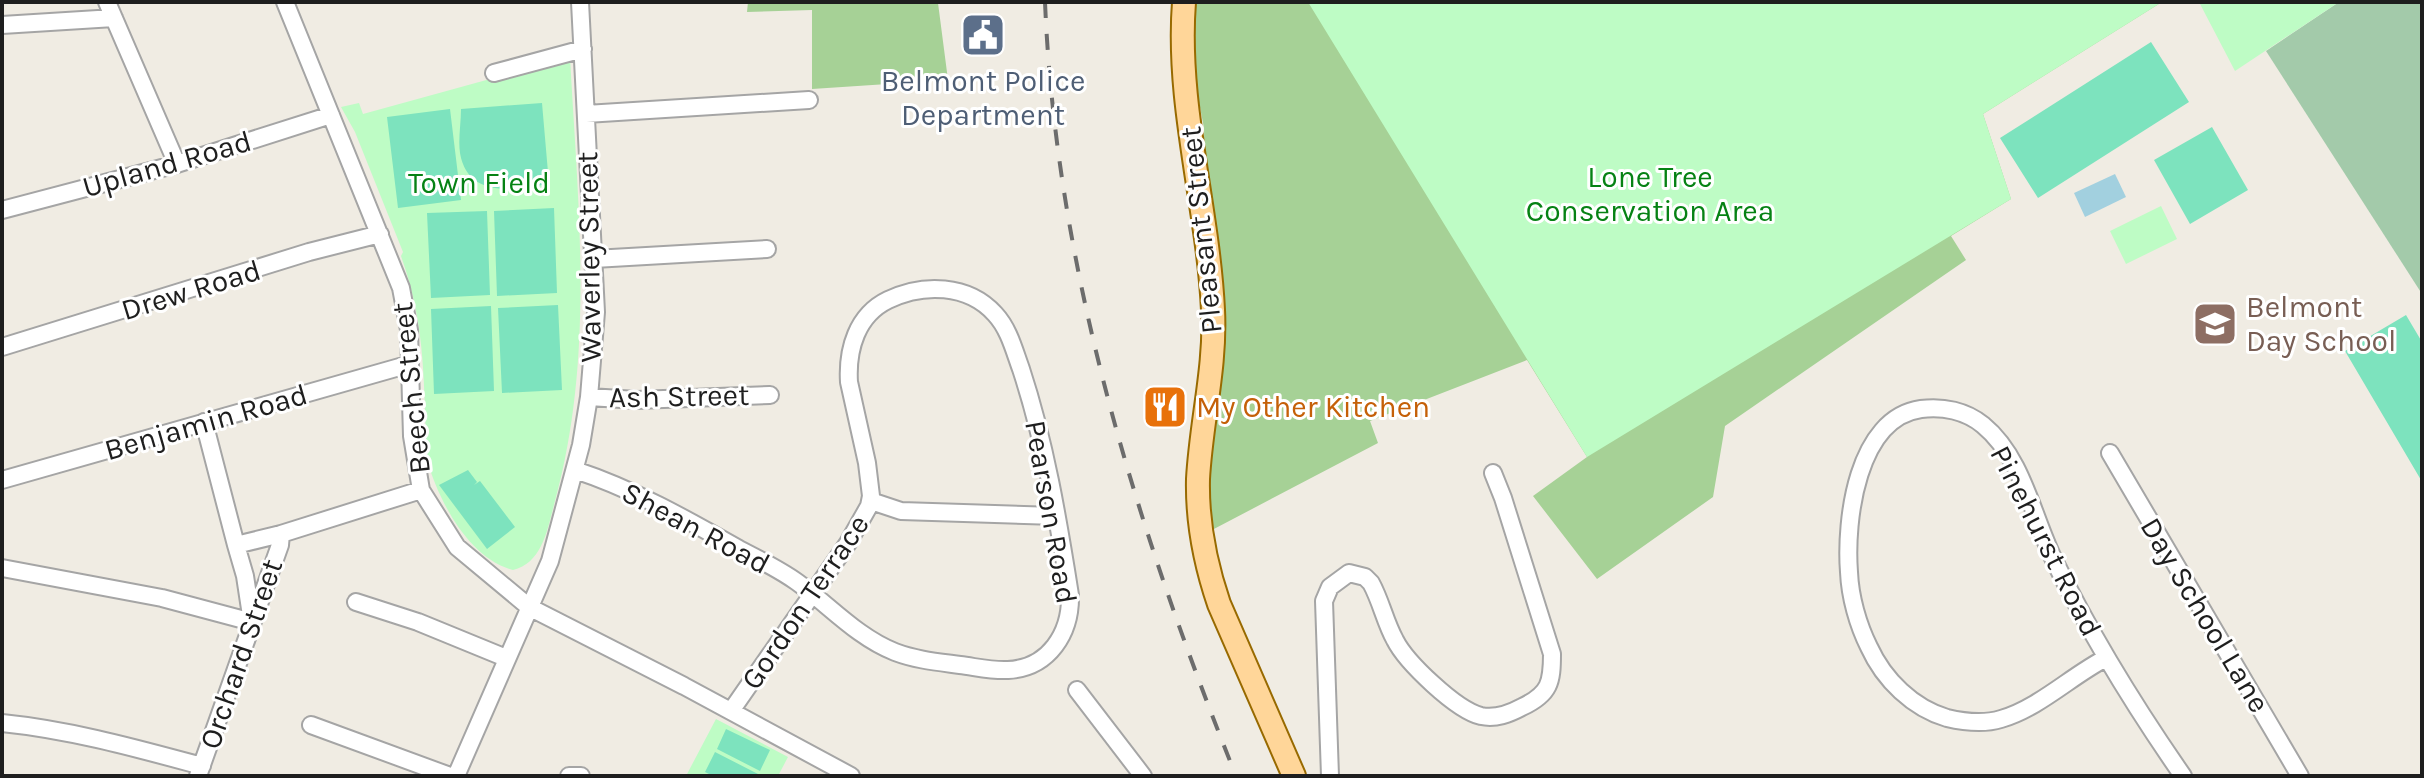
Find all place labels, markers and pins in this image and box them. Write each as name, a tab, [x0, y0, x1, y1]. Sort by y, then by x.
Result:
public building icon: Belmont Police Department	[959, 11, 1007, 59]
place label: Belmont Police Department	[881, 63, 1085, 133]
place label: Belmont Day School	[2246, 289, 2396, 359]
school or university icon: Belmont Day School	[2191, 300, 2239, 348]
restaurant icon: My Other Kitchen	[1141, 383, 1189, 431]
place label: My Other Kitchen	[1196, 389, 1430, 425]

